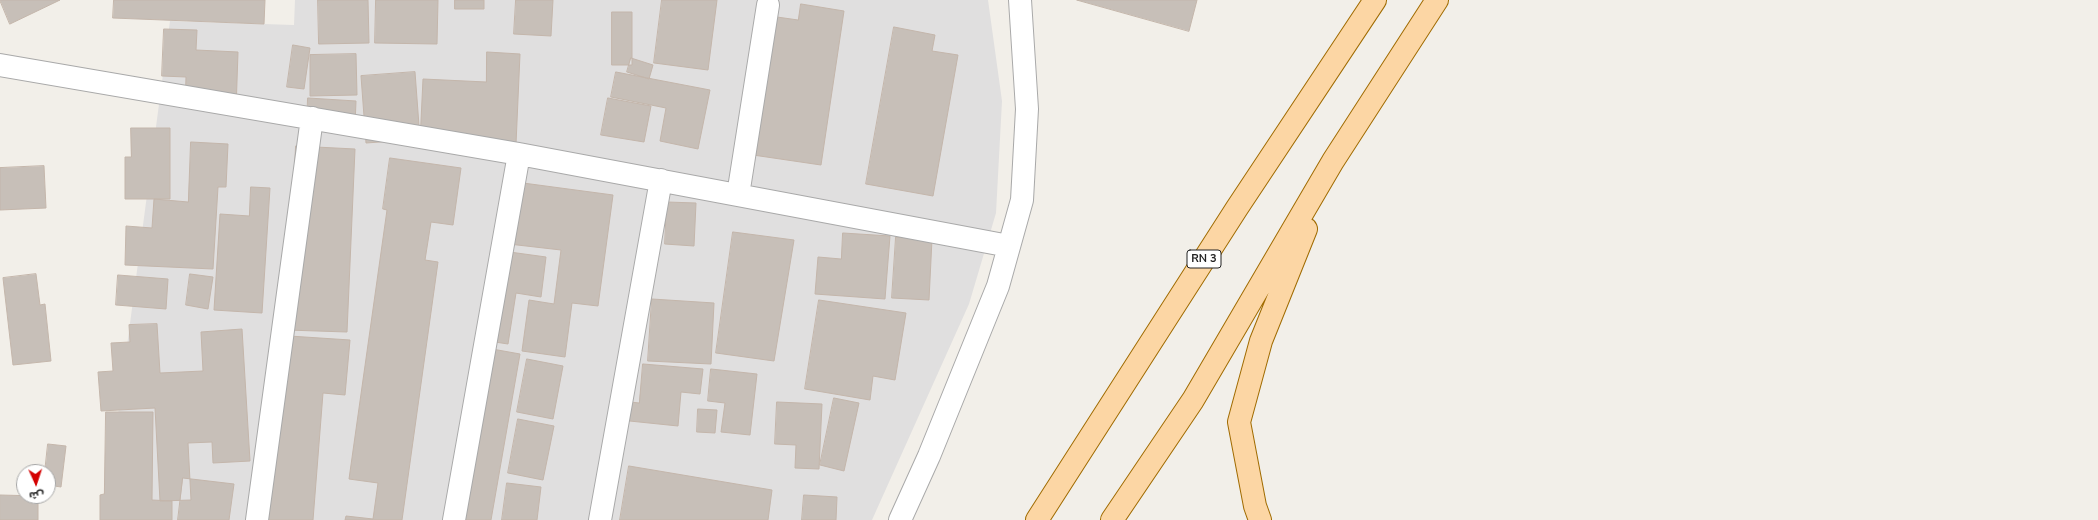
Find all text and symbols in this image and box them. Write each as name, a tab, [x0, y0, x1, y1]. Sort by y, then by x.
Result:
road number: RN 3	[1187, 250, 1221, 268]
north arrow	[16, 464, 56, 504]
text: ش	[29, 488, 45, 503]

